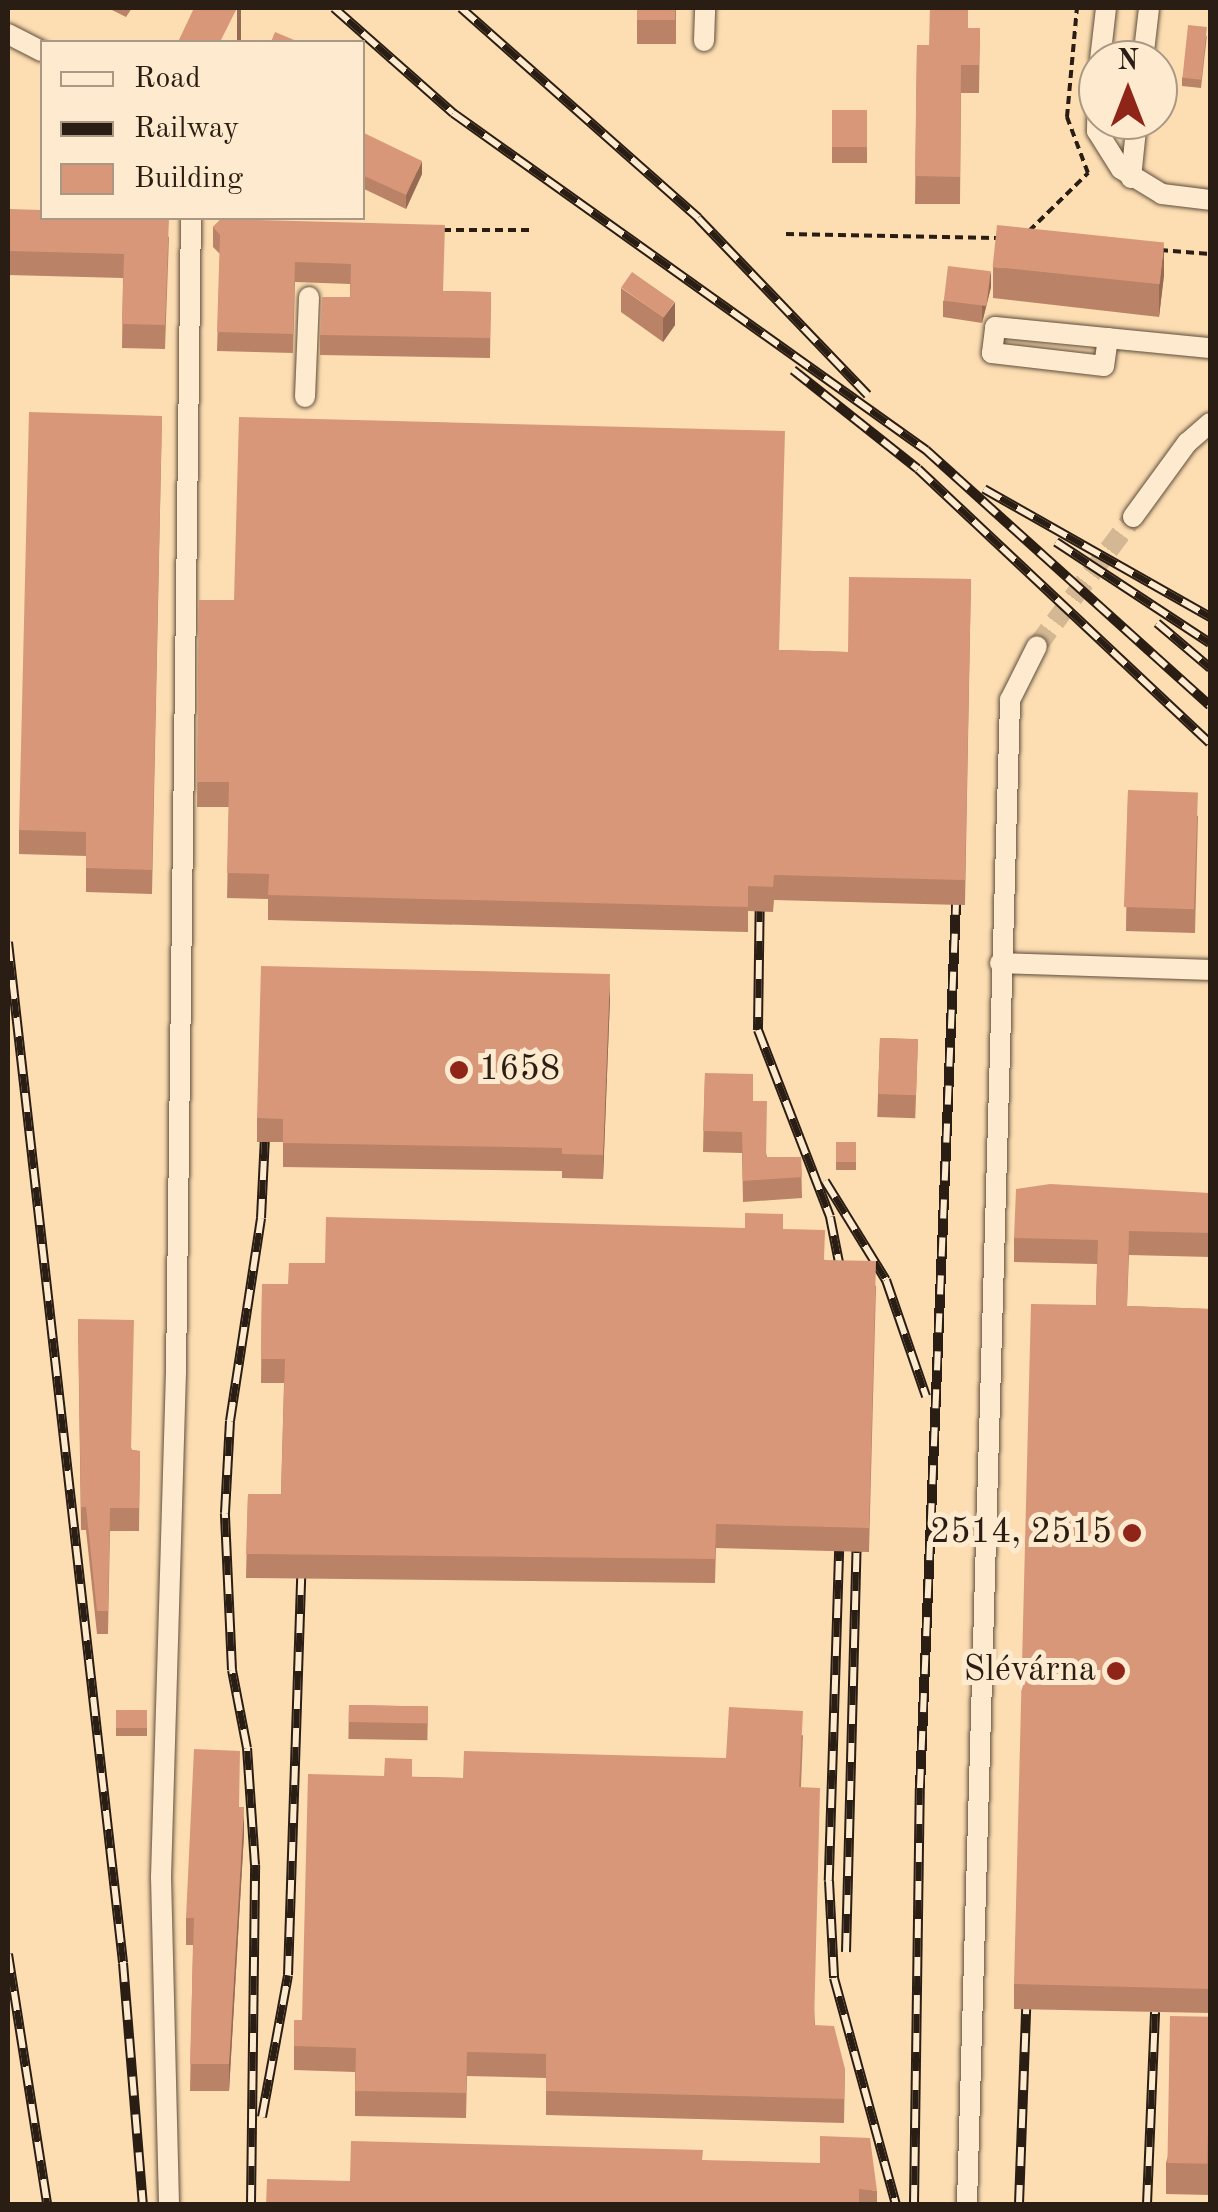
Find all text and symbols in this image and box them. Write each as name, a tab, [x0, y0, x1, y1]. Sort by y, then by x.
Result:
legend	[40, 40, 365, 220]
north arrow	[1078, 40, 1178, 140]
text: N	[1117, 48, 1139, 76]
text: Road	[134, 64, 201, 94]
text: Railway	[134, 114, 239, 144]
text: Building	[134, 164, 243, 194]
place label: 1658	[479, 1049, 560, 1091]
marker: 1658	[448, 1059, 470, 1081]
place label: 2514, 2515	[930, 1512, 1112, 1554]
marker: 2514, 2515	[1121, 1522, 1143, 1544]
place label: Slévárna	[963, 1650, 1096, 1692]
marker: Slévárna	[1105, 1660, 1127, 1682]

